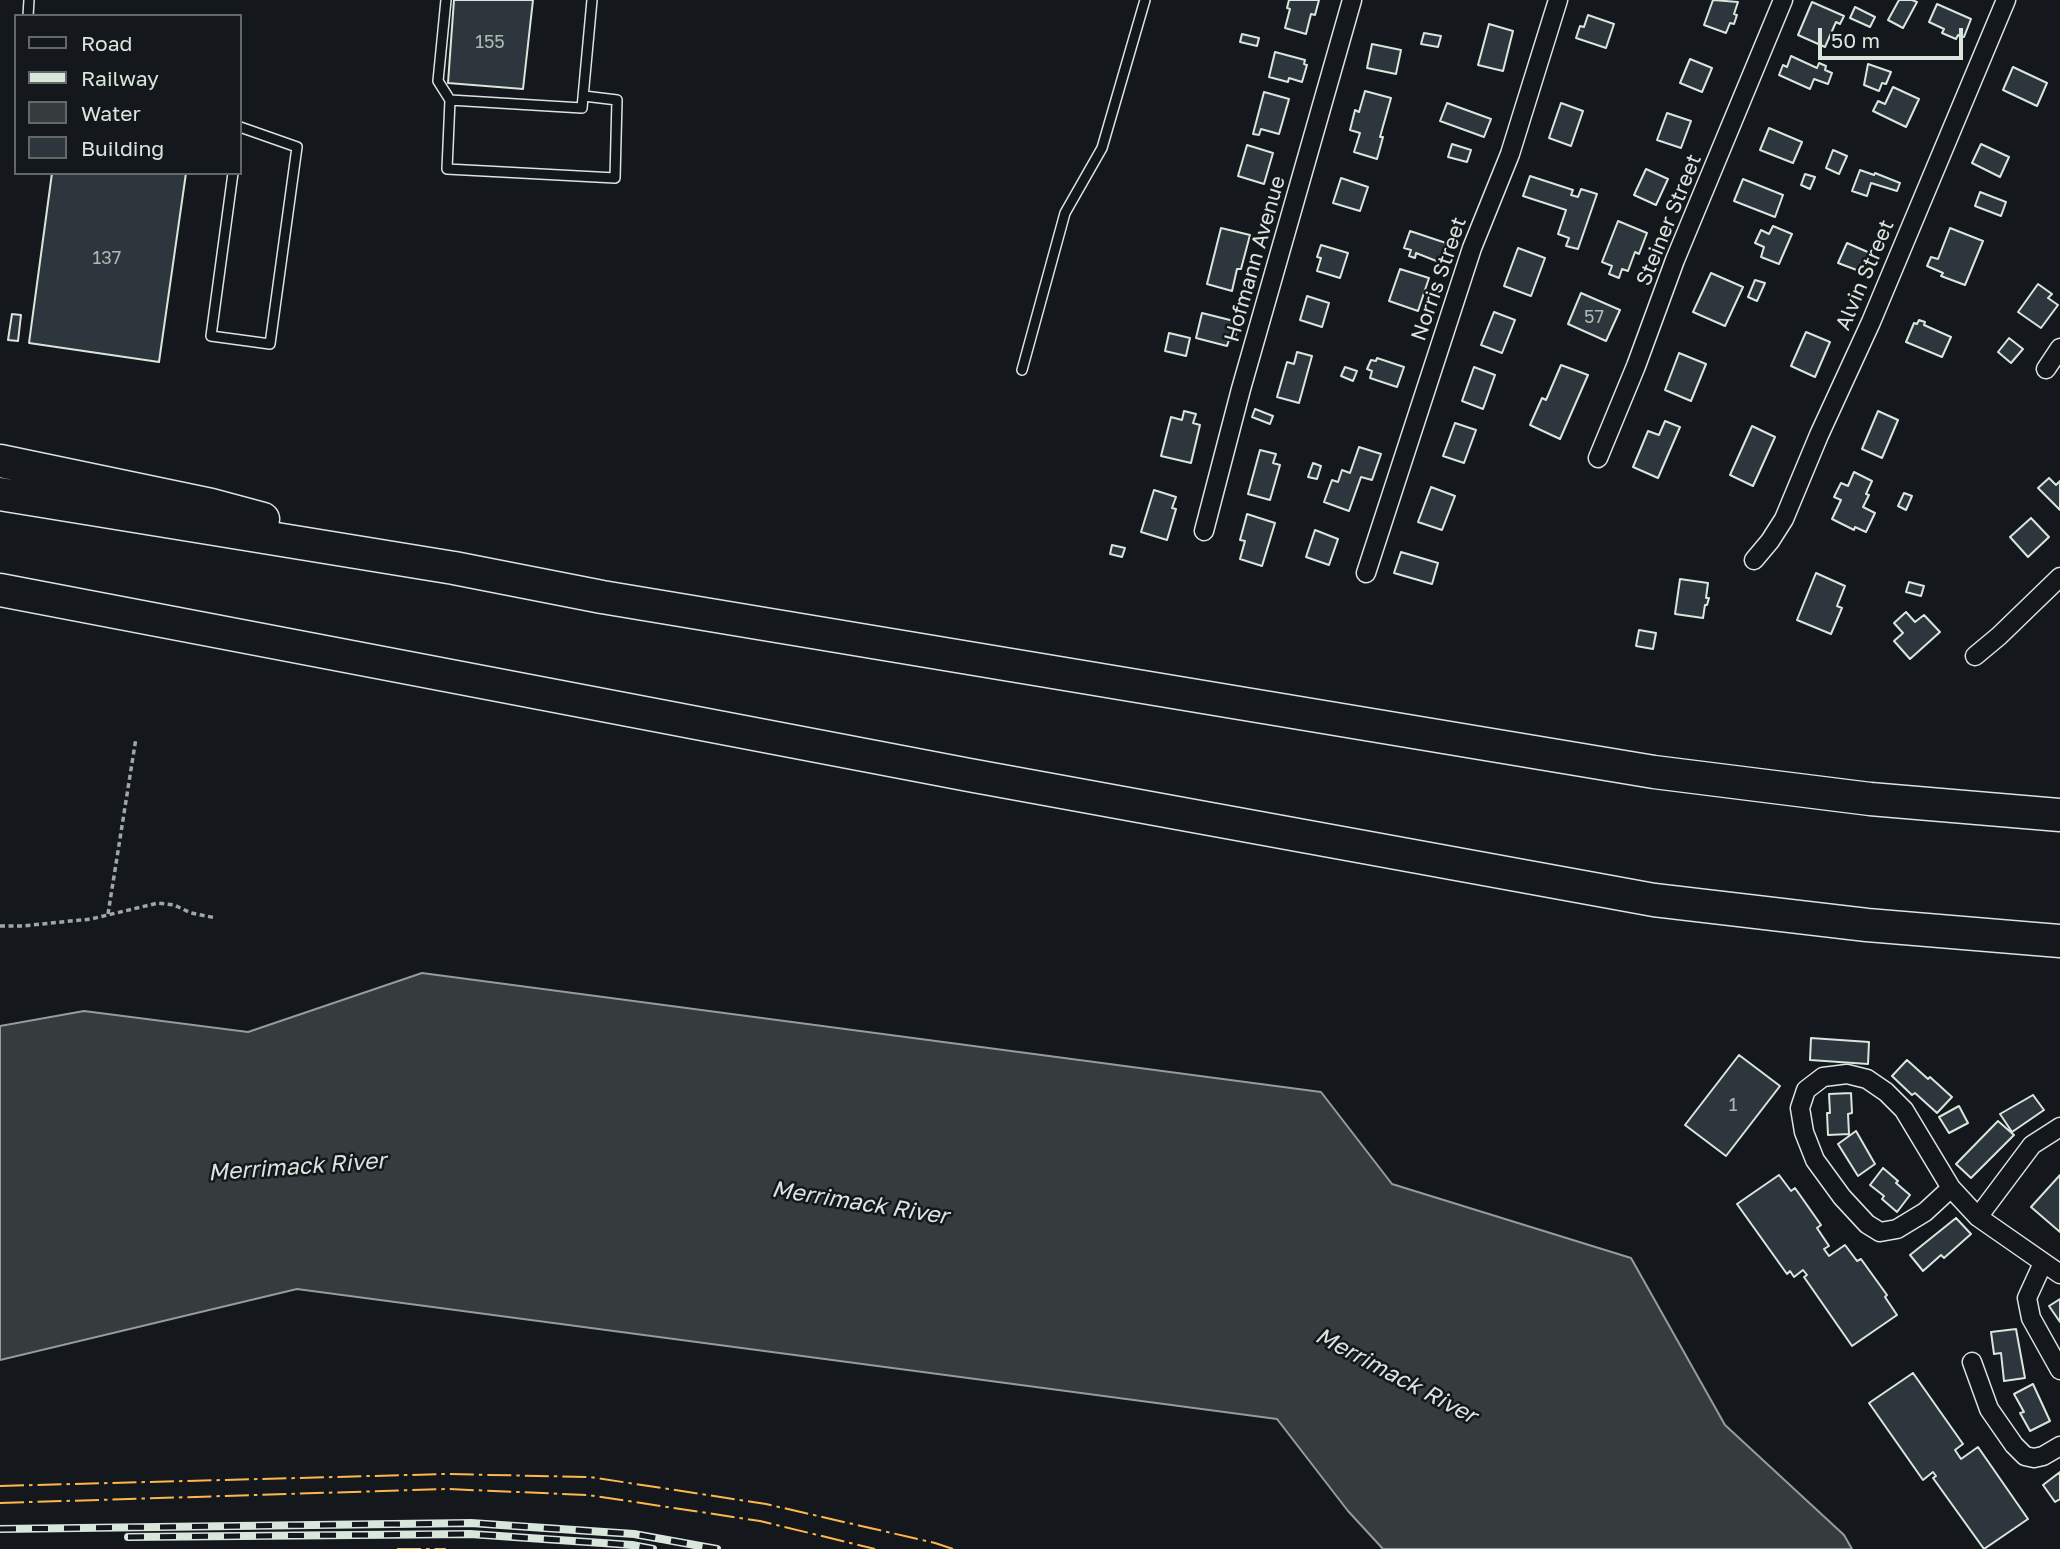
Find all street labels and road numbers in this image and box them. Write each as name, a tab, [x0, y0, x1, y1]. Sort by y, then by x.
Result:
street label: Steiner Street	[1631, 150, 1707, 290]
street label: Hofmann Avenue	[1219, 173, 1291, 345]
street label: Norris Street	[1406, 214, 1472, 344]
street label: Alvin Street	[1830, 216, 1900, 334]

